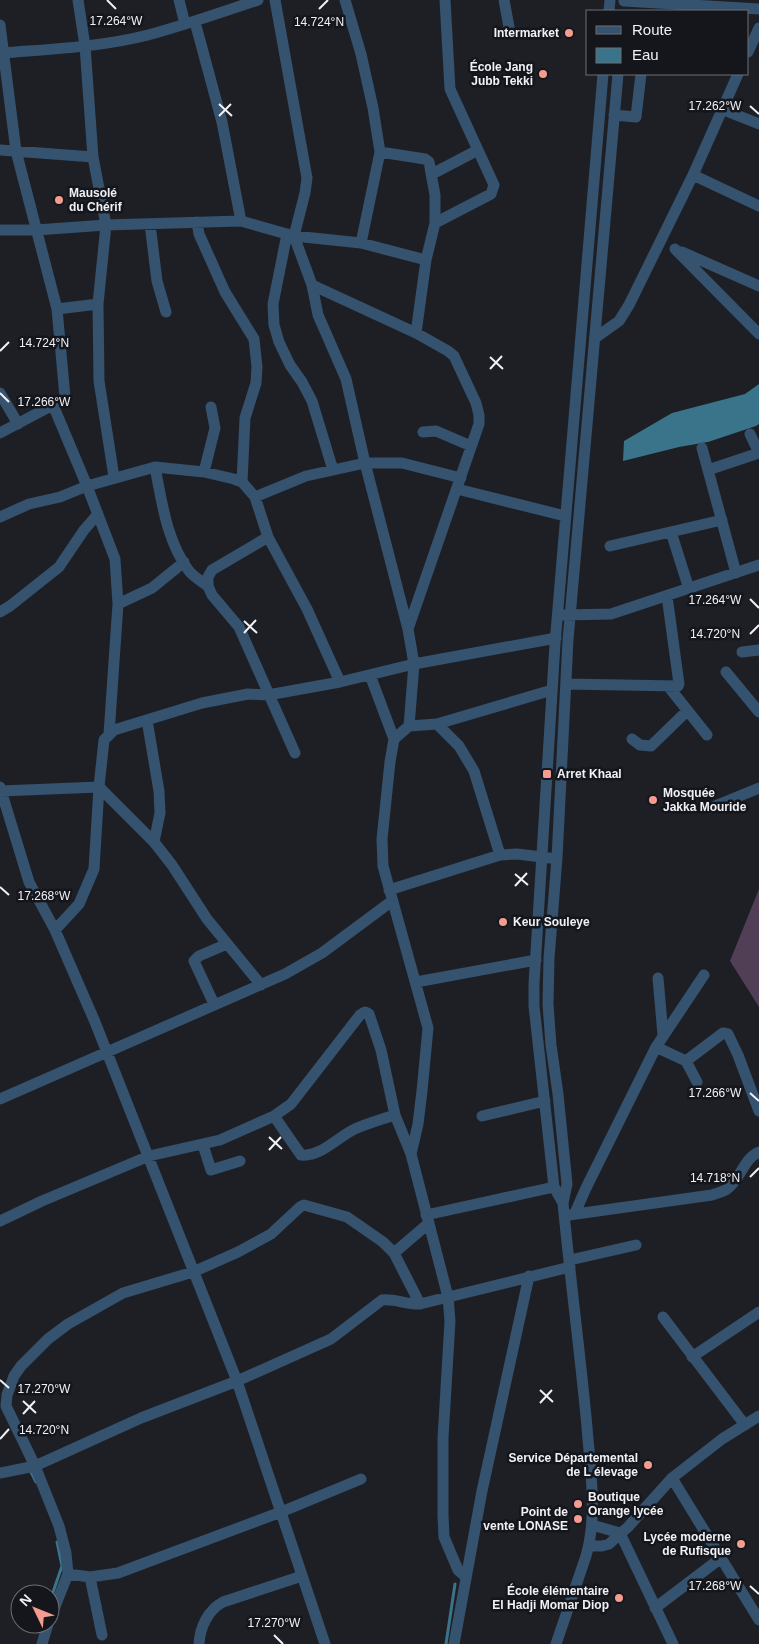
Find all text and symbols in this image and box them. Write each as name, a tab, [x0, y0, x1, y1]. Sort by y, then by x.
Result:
legend	[586, 10, 749, 75]
text: 17.264°W	[90, 14, 143, 28]
text: 14.724°N	[294, 15, 344, 29]
text: Route	[632, 21, 672, 38]
place label: Intermarket	[494, 26, 559, 40]
marker: Intermarket	[563, 27, 575, 39]
text: Eau	[632, 46, 659, 63]
place label: École Jang Jubb Tekki	[470, 59, 533, 88]
marker: École Jang Jubb Tekki	[537, 68, 549, 80]
text: 17.262°W	[689, 99, 742, 113]
place label: Mausolé du Chérif	[69, 186, 123, 214]
marker: Mausolé du Chérif	[53, 194, 65, 206]
text: 14.724°N	[19, 336, 69, 350]
text: 17.266°W	[18, 395, 71, 409]
text: 17.264°W	[689, 593, 742, 607]
text: 14.720°N	[690, 627, 740, 641]
place label: Arret Khaal	[557, 767, 622, 781]
marker: Arret Khaal	[541, 768, 553, 780]
place label: Mosquée Jakka Mouride	[663, 786, 747, 814]
marker: Mosquée Jakka Mouride	[647, 794, 659, 806]
text: 17.268°W	[18, 889, 71, 903]
place label: Keur Souleye	[513, 915, 590, 929]
marker: Keur Souleye	[497, 916, 509, 928]
text: 17.266°W	[689, 1086, 742, 1100]
text: 14.718°N	[690, 1171, 740, 1185]
text: 17.270°W	[18, 1382, 71, 1396]
text: 14.720°N	[19, 1423, 69, 1437]
place label: Service Départemental de L élevage	[509, 1451, 638, 1479]
marker: Service Départemental de L élevage	[642, 1459, 654, 1471]
place label: Boutique Orange lycée	[588, 1490, 664, 1518]
marker: Boutique Orange lycée	[572, 1498, 584, 1510]
place label: Point de vente LONASE	[483, 1505, 568, 1533]
marker: Point de vente LONASE	[572, 1513, 584, 1525]
place label: Lycée moderne de Rufisque	[643, 1530, 731, 1558]
marker: Lycée moderne de Rufisque	[735, 1538, 747, 1550]
text: 17.268°W	[689, 1579, 742, 1593]
place label: École élémentaire El Hadji Momar Diop	[492, 1583, 609, 1612]
north arrow	[10, 1584, 60, 1634]
text: N	[16, 1591, 35, 1609]
marker: École élémentaire El Hadji Momar Diop	[613, 1592, 625, 1604]
text: 17.270°W	[248, 1616, 301, 1630]

